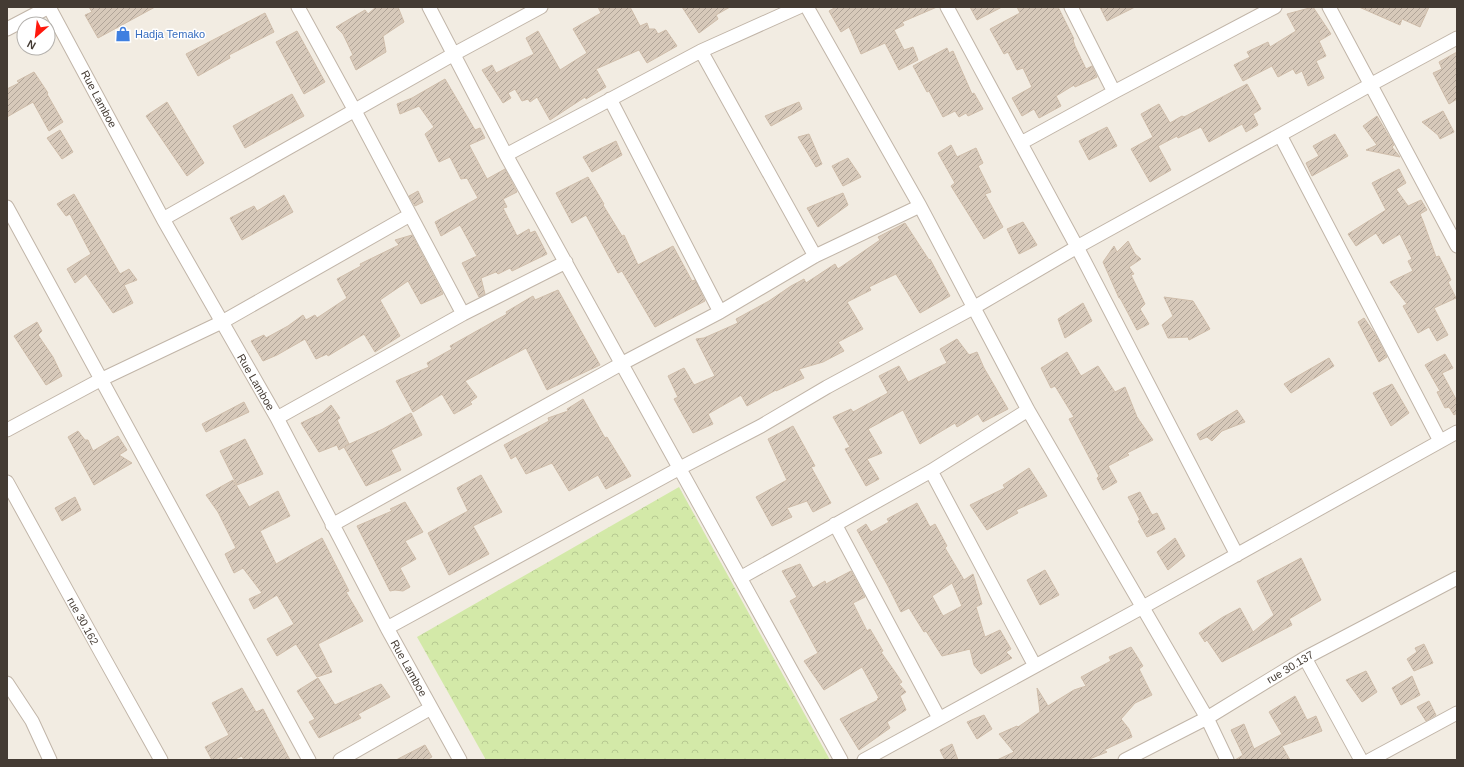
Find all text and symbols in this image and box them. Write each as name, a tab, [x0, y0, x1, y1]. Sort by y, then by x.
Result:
north arrow	[16, 16, 56, 56]
shop icon: Hadja Temako	[114, 25, 132, 43]
place label: Hadja Temako	[135, 28, 205, 40]
text: N	[25, 38, 38, 52]
street label: Rue Lamboe	[79, 68, 119, 130]
street label: Rue Lamboe	[235, 352, 277, 412]
street label: rue 30.162	[65, 595, 101, 647]
street label: Rue Lamboe	[388, 638, 430, 698]
street label: rue 30.137	[1264, 648, 1316, 686]

